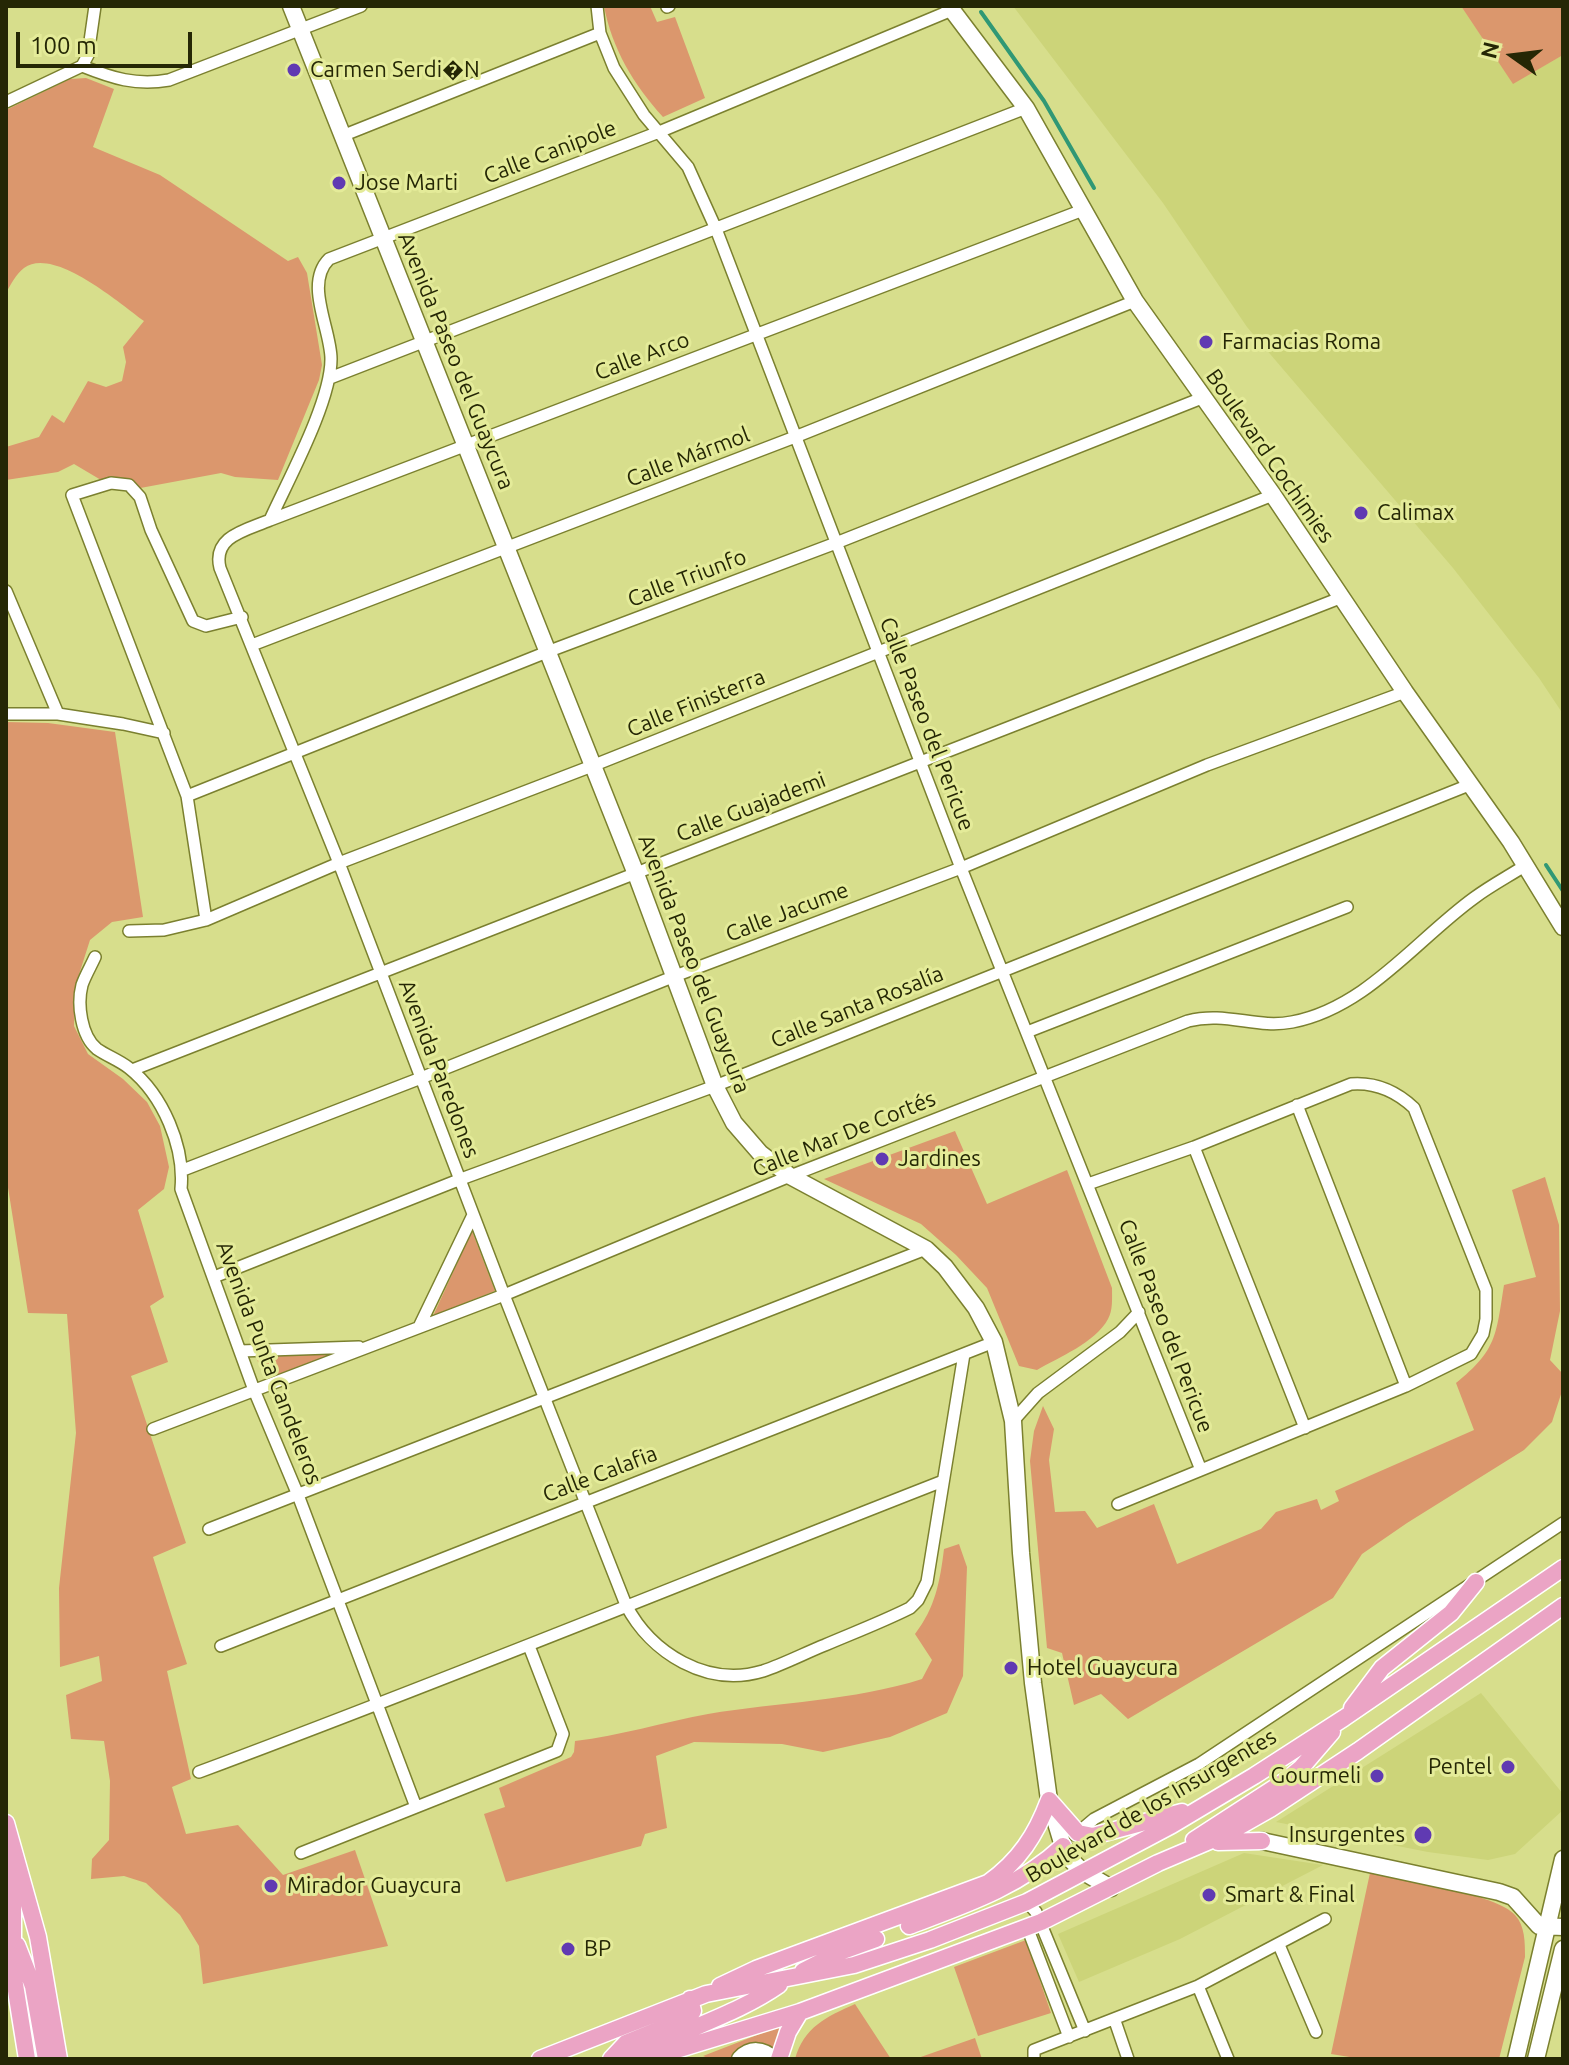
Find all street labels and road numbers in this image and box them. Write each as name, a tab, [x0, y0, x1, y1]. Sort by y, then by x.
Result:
street label: Calle Canipole	[480, 115, 620, 189]
street label: Avenida Paseo del Guaycura	[392, 229, 520, 493]
street label: Calle Arco	[591, 326, 693, 386]
street label: Boulevard Cochimies	[1200, 364, 1340, 548]
street label: Calle Mármol	[623, 421, 753, 493]
street label: Calle Triunfo	[624, 543, 750, 613]
street label: Calle Paseo del Pericue	[874, 613, 980, 835]
street label: Calle Finisterra	[623, 663, 769, 743]
street label: Calle Guajademi	[673, 766, 829, 848]
street label: Avenida Paseo del Guaycura	[632, 831, 756, 1097]
street label: Calle Jacume	[722, 876, 852, 948]
street label: Calle Santa Rosalía	[767, 960, 947, 1054]
street label: Avenida Paredones	[393, 976, 485, 1162]
street label: Calle Mar De Cortés	[749, 1085, 939, 1183]
street label: Calle Paseo del Pericue	[1113, 1215, 1219, 1437]
street label: Avenida Punta Candeleros	[210, 1238, 328, 1488]
street label: Calle Calafia	[539, 1440, 661, 1508]
street label: Boulevard de los Insurgentes	[1021, 1723, 1281, 1889]

